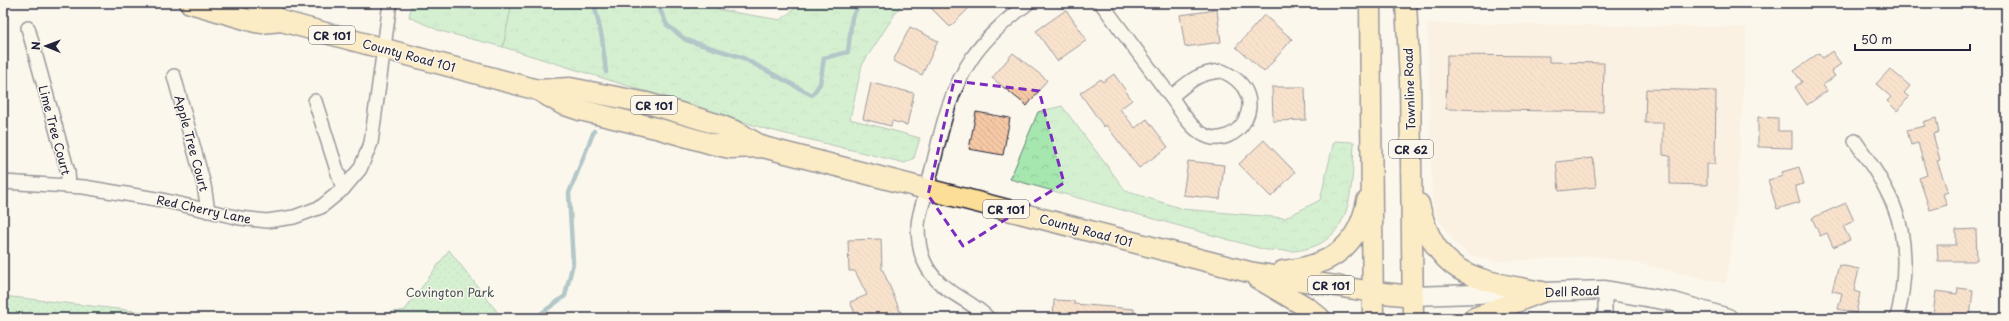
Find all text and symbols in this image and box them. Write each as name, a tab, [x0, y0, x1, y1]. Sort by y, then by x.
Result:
north arrow	[26, 26, 66, 66]
road number: CR 101	[309, 26, 355, 44]
scale bar	[1855, 26, 1970, 52]
text: 50 m	[1861, 30, 1892, 48]
street label: County Road 101	[360, 34, 458, 76]
text: N	[27, 41, 44, 50]
street label: Townline Road	[1399, 48, 1419, 130]
street label: Lime Tree Court	[34, 83, 76, 177]
street label: Apple Tree Court	[170, 93, 214, 193]
road number: CR 101	[631, 96, 677, 114]
road number: CR 62	[1389, 140, 1433, 158]
street label: Red Cherry Lane	[155, 190, 253, 228]
road number: CR 101	[983, 200, 1029, 218]
street label: County Road 101	[1037, 209, 1135, 251]
road number: CR 101	[1308, 276, 1354, 294]
street label: Dell Road	[1544, 281, 1600, 301]
park label: Covington Park	[406, 283, 494, 301]

